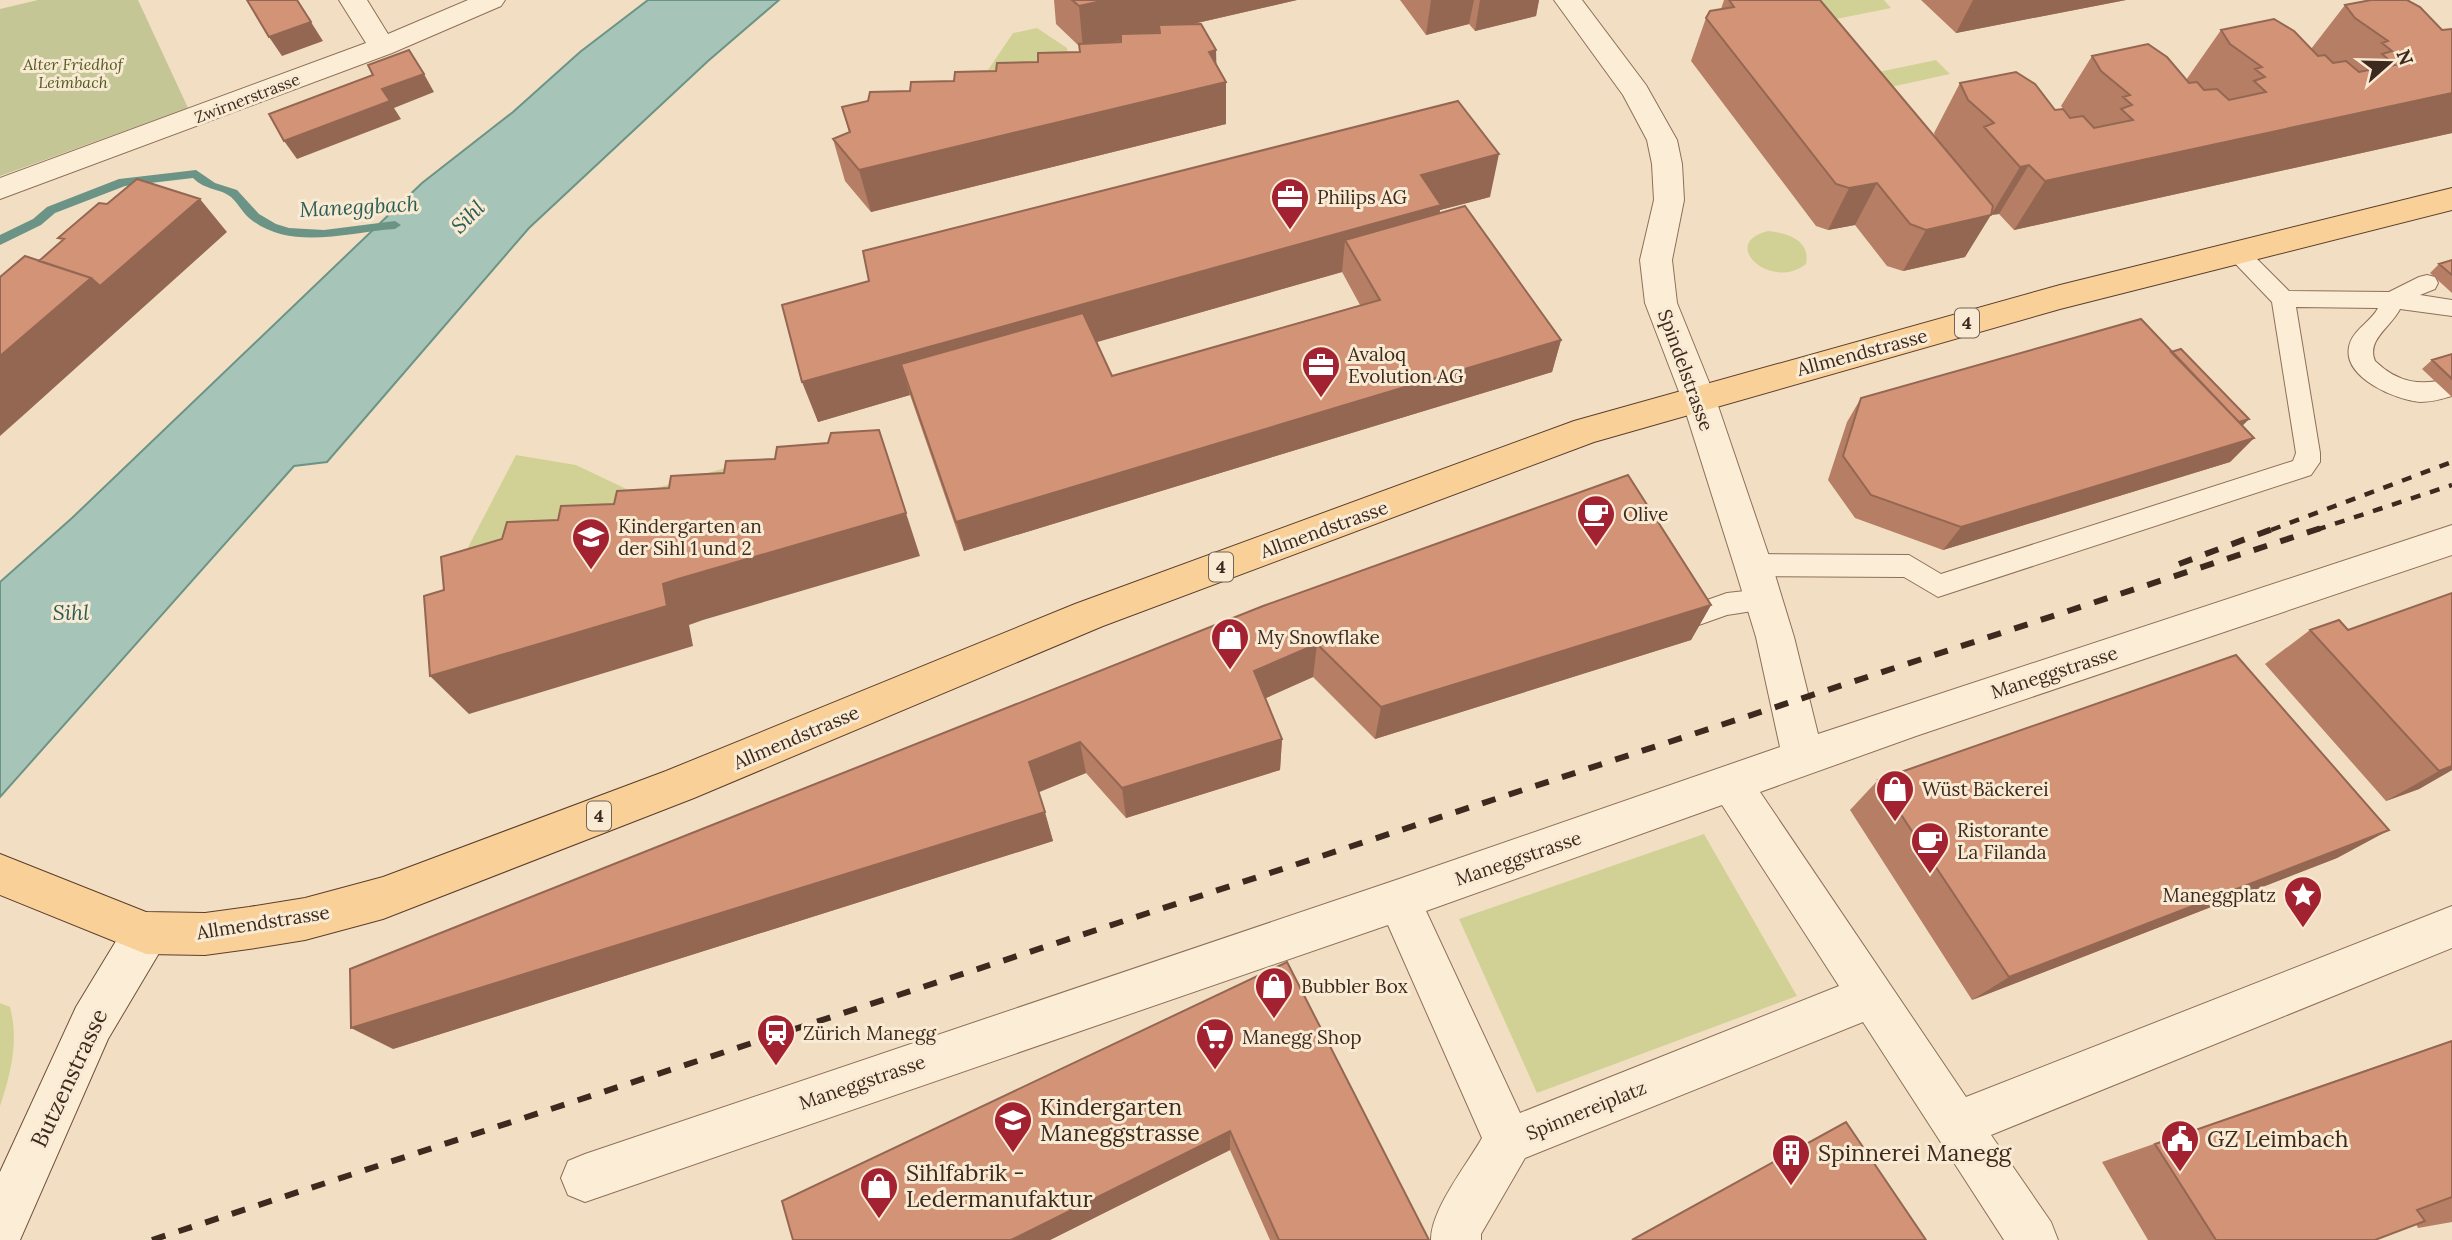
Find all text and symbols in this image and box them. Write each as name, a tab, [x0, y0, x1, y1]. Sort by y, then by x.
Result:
north arrow	[2354, 28, 2424, 98]
text: N	[2391, 46, 2419, 68]
park label: Alter Friedhof Leimbach	[22, 54, 125, 92]
street label: Zwirnerstrasse	[191, 69, 303, 127]
office icon: Philips AG	[1269, 176, 1311, 231]
place label: Philips AG	[1317, 185, 1408, 209]
water label: Maneggbach	[299, 190, 419, 223]
water label: Sihl	[445, 194, 490, 239]
street label: Spindelstrasse	[1653, 306, 1719, 434]
road number: 4	[1955, 309, 1979, 338]
street label: Allmendstrasse	[1793, 323, 1930, 381]
place label: Avaloq Evolution AG	[1347, 342, 1464, 388]
office icon: Avaloq Evolution AG	[1300, 344, 1342, 399]
cafe icon: Olive	[1575, 493, 1617, 548]
street label: Allmendstrasse	[1256, 495, 1391, 564]
place label: Olive	[1623, 502, 1668, 526]
place label: Kindergarten an der Sihl 1 und 2	[618, 514, 762, 560]
school or university icon: Kindergarten an der Sihl 1 und 2	[570, 516, 612, 571]
road number: 4	[1209, 552, 1233, 582]
water label: Sihl	[53, 599, 89, 626]
shop icon: My Snowflake	[1209, 616, 1251, 671]
place label: My Snowflake	[1257, 625, 1380, 649]
street label: Maneggstrasse	[1987, 640, 2121, 704]
street label: Allmendstrasse	[729, 700, 863, 775]
shop icon: Wüst Bäckerei	[1874, 768, 1916, 823]
place label: Wüst Bäckerei	[1922, 777, 2049, 801]
road number: 4	[587, 802, 611, 830]
place label: Ristorante La Filanda	[1957, 818, 2048, 864]
cafe icon: Ristorante La Filanda	[1909, 820, 1951, 875]
street label: Maneggstrasse	[1452, 825, 1584, 891]
place icon: Maneggplatz	[2282, 874, 2324, 929]
place label: Maneggplatz	[2163, 883, 2276, 907]
street label: Allmendstrasse	[194, 900, 331, 945]
shop icon: Bubbler Box	[1253, 965, 1295, 1020]
place label: Bubbler Box	[1301, 974, 1408, 998]
street label: Butzenstrasse	[24, 1004, 113, 1152]
station icon: Zürich Manegg	[755, 1012, 797, 1067]
supermarket icon: Manegg Shop	[1194, 1016, 1236, 1071]
place label: Zürich Manegg	[803, 1021, 937, 1045]
place label: Manegg Shop	[1242, 1025, 1362, 1049]
street label: Maneggstrasse	[796, 1049, 928, 1115]
street label: Spinnereiplatz	[1522, 1075, 1650, 1145]
place label: Kindergarten Maneggstrasse	[1040, 1092, 1200, 1147]
school or university icon: Kindergarten Maneggstrasse	[992, 1099, 1034, 1154]
public building icon: GZ Leimbach	[2159, 1118, 2201, 1173]
place label: GZ Leimbach	[2207, 1124, 2349, 1153]
building icon: Spinnerei Manegg	[1770, 1132, 1812, 1187]
place label: Spinnerei Manegg	[1818, 1138, 2012, 1167]
place label: Sihlfabrik - Ledermanufaktur	[906, 1158, 1093, 1213]
shop icon: Sihlfabrik - Ledermanufaktur	[858, 1165, 900, 1220]

